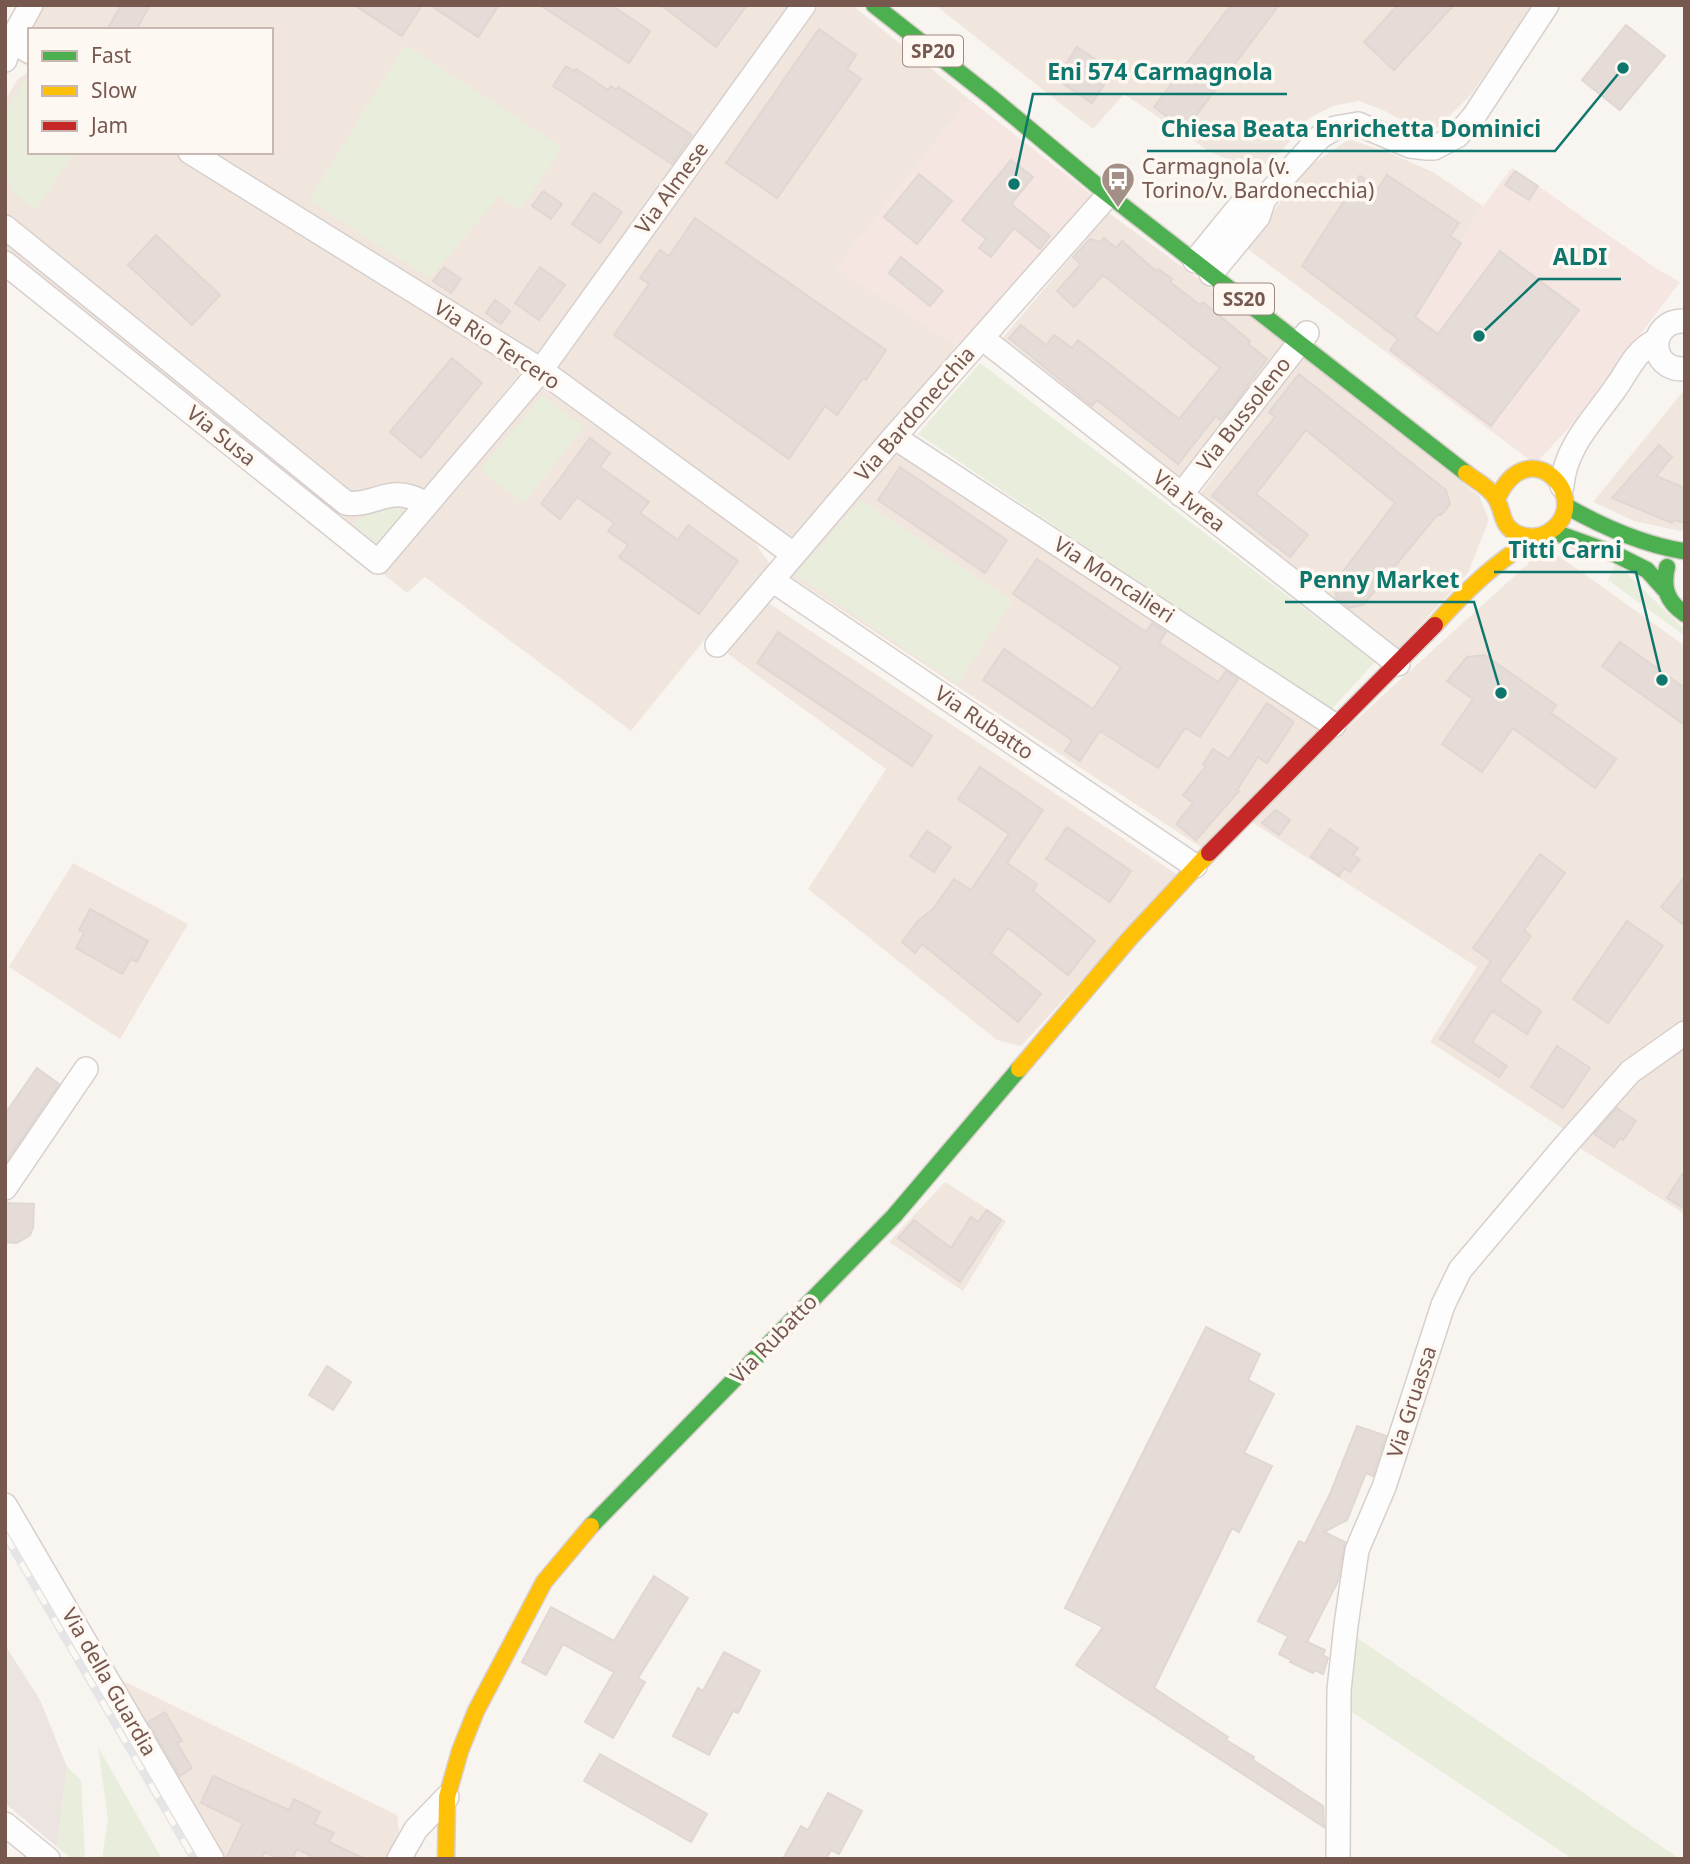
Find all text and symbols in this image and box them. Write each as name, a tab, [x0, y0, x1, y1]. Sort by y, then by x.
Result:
legend	[28, 28, 273, 154]
road number: SP20	[903, 36, 963, 66]
text: Fast	[91, 41, 132, 69]
callout: Eni 574 Carmagnola	[1033, 50, 1287, 94]
text: Eni 574 Carmagnola	[1047, 55, 1273, 87]
text: Slow	[91, 76, 137, 104]
callout: Chiesa Beata Enrichetta Dominici	[1147, 107, 1555, 151]
text: Jam	[89, 111, 128, 139]
text: Chiesa Beata Enrichetta Dominici	[1161, 112, 1541, 144]
street label: Via Almese	[628, 136, 714, 239]
place label: Carmagnola (v. Torino/v. Bardonecchia)	[1142, 152, 1374, 204]
bus stop icon: Carmagnola (v. Torino/v. Bardonecchia)	[1099, 160, 1137, 209]
callout: ALDI	[1539, 235, 1621, 279]
text: ALDI	[1553, 240, 1607, 272]
road number: SS20	[1214, 284, 1274, 314]
street label: Via Rio Tercero	[429, 293, 566, 395]
street label: Via Bardonecchia	[848, 340, 980, 487]
street label: Via Bussoleno	[1190, 351, 1297, 476]
street label: Via Susa	[181, 399, 262, 472]
street label: Via Ivrea	[1148, 463, 1232, 537]
callout: Titti Carni	[1494, 528, 1636, 572]
street label: Via Moncalieri	[1049, 530, 1180, 629]
text: Titti Carni	[1508, 533, 1622, 565]
callout: Penny Market	[1285, 558, 1474, 602]
text: Penny Market	[1299, 563, 1459, 595]
street label: Via Rubatto	[930, 679, 1040, 766]
street label: Via Rubatto	[724, 1288, 823, 1389]
street label: Via Gruassa	[1380, 1342, 1442, 1461]
street label: Via della Guardia	[56, 1602, 164, 1761]

